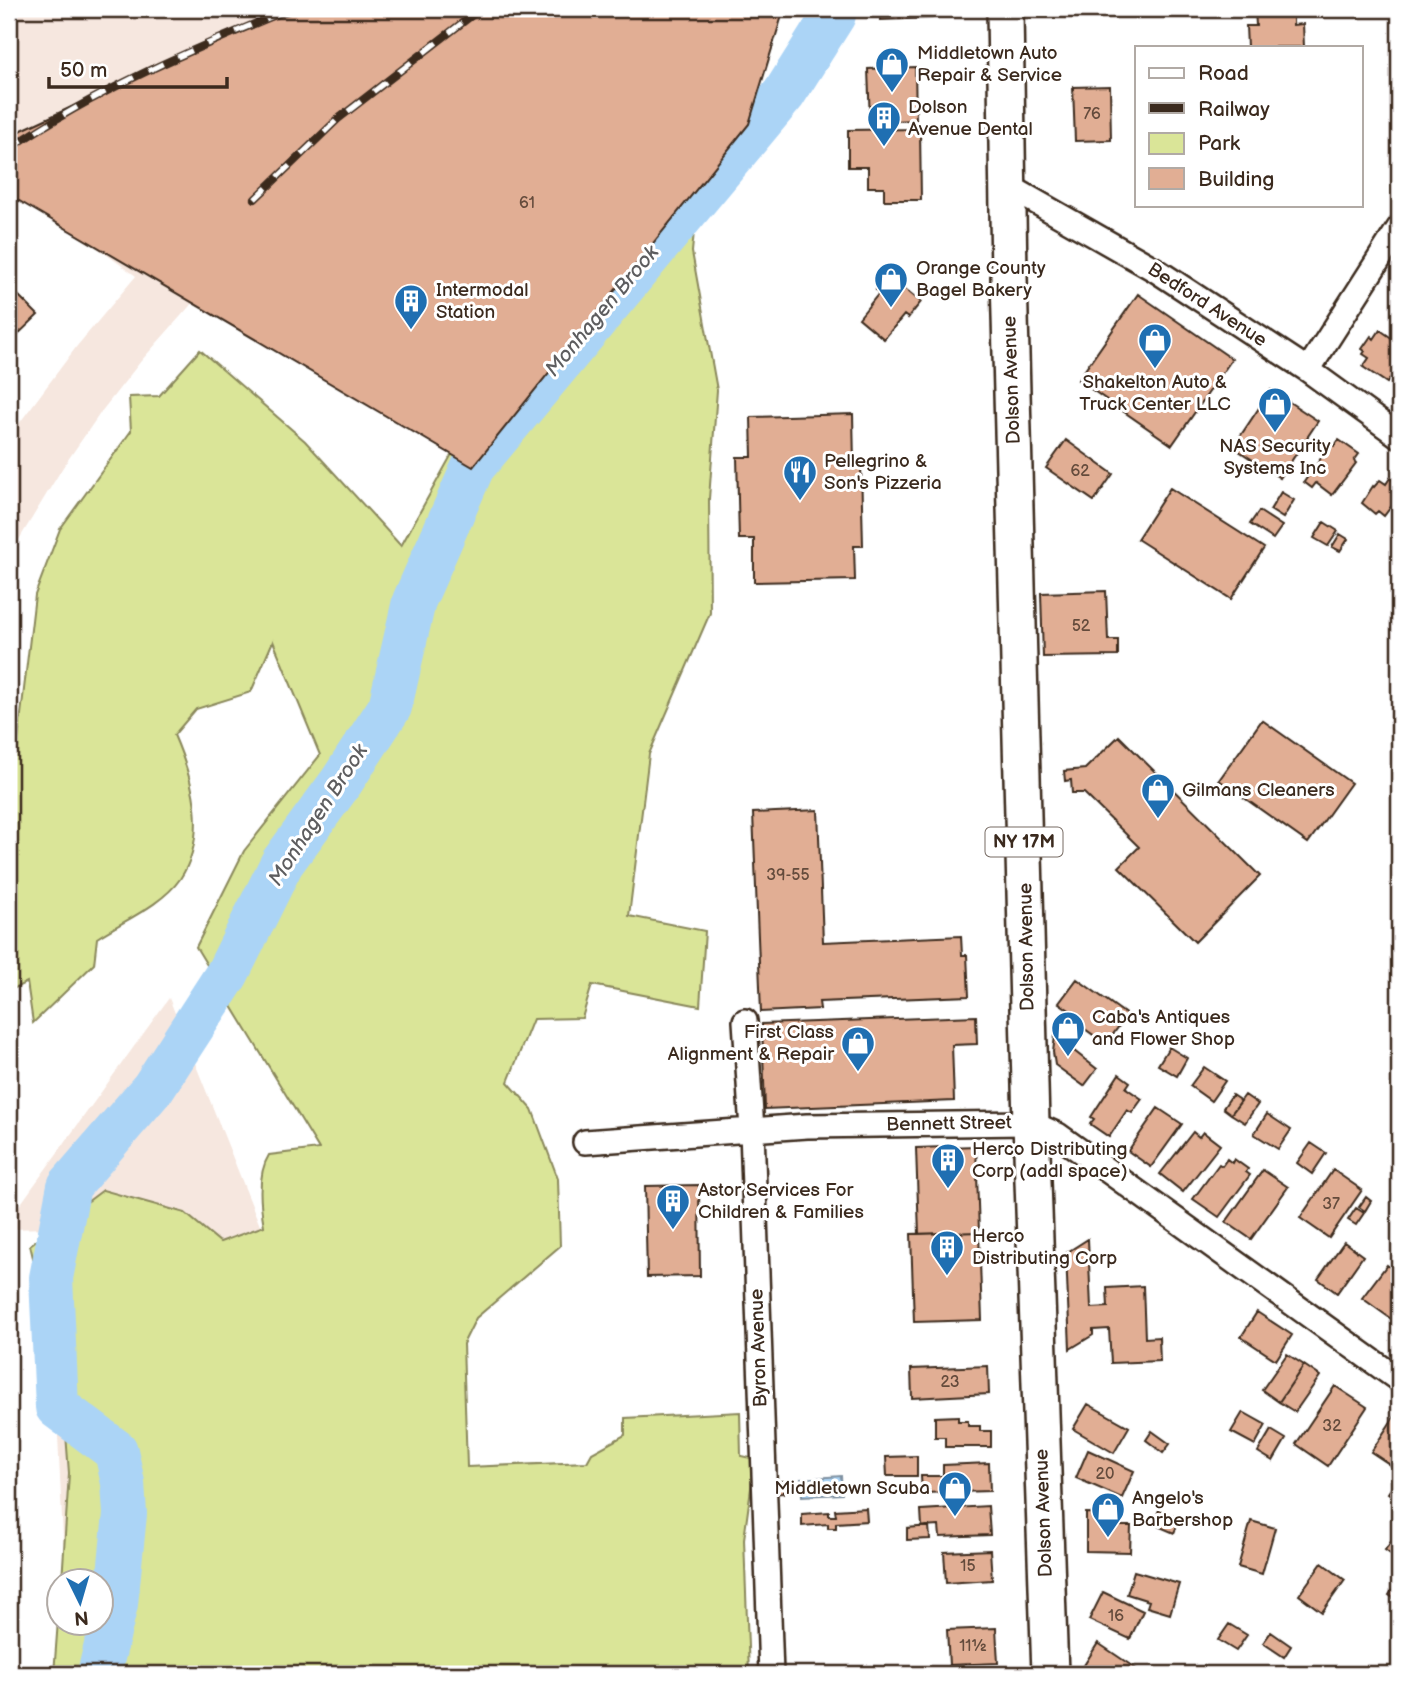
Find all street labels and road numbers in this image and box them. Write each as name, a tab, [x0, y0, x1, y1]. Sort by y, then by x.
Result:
street label: Bedford Avenue	[1143, 258, 1271, 352]
street label: Dolson Avenue	[998, 315, 1026, 445]
road number: NY 17M	[986, 828, 1062, 856]
street label: Dolson Avenue	[1014, 883, 1040, 1011]
street label: Bennett Street	[886, 1111, 1012, 1137]
street label: Byron Avenue	[745, 1288, 773, 1408]
street label: Dolson Avenue	[1030, 1448, 1058, 1578]

